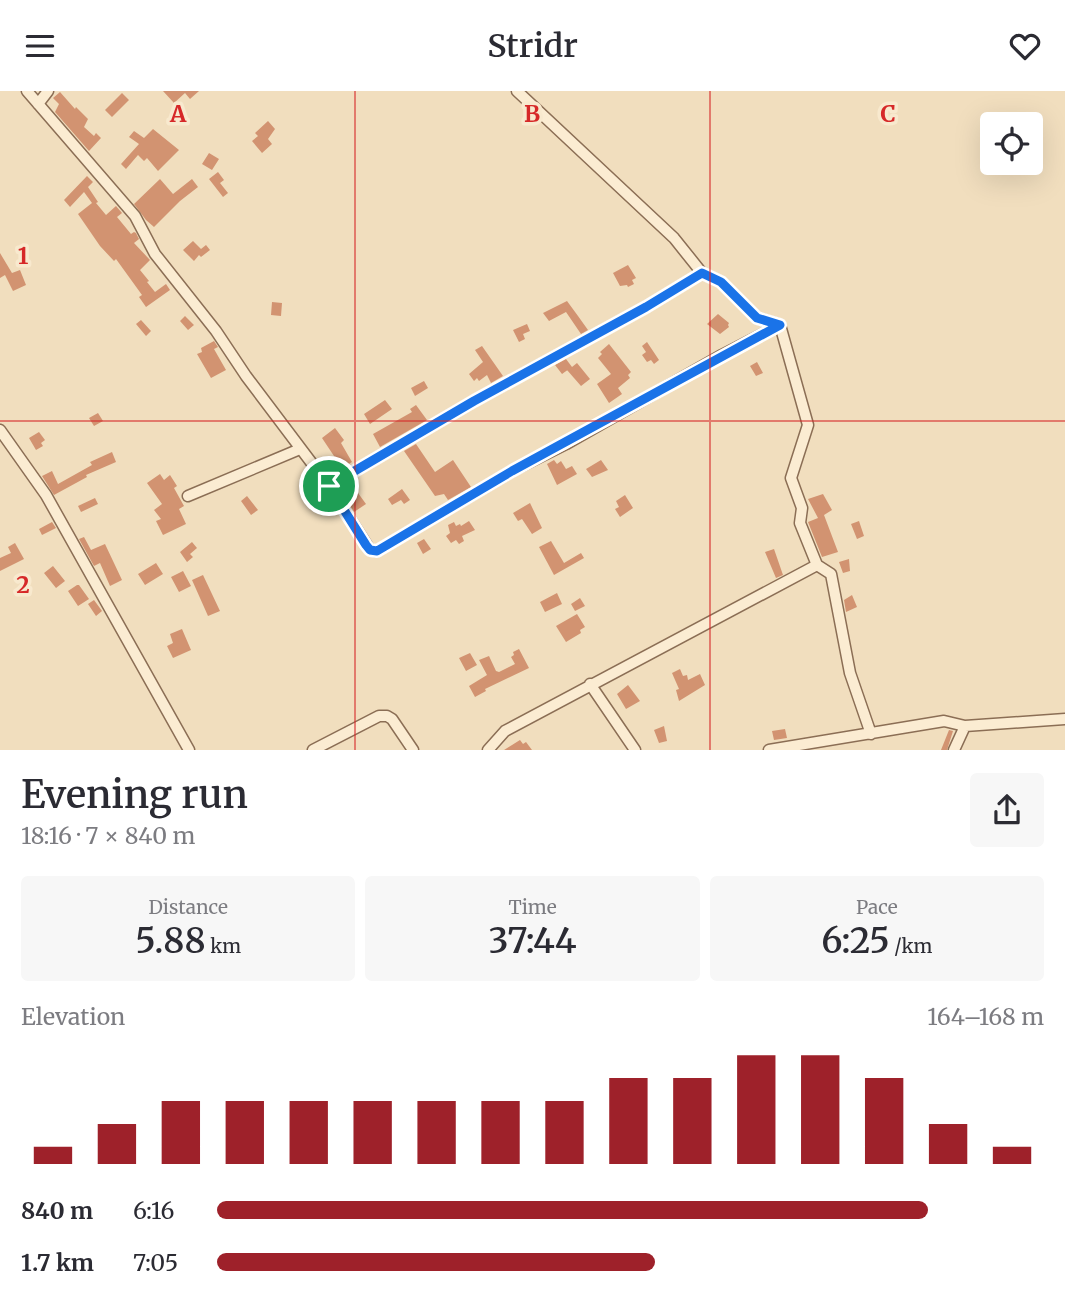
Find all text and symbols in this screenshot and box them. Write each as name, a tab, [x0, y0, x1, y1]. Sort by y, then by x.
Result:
text: Stridr	[487, 26, 578, 66]
icon: menu	[21, 27, 59, 65]
icon: heart	[1006, 27, 1044, 65]
text: A	[169, 99, 187, 128]
text: B	[524, 99, 540, 128]
text: C	[880, 99, 896, 128]
map controls	[980, 112, 1043, 175]
button: locate	[980, 112, 1043, 175]
text: 1	[18, 241, 29, 270]
pin	[299, 456, 359, 516]
icon: arrive	[310, 467, 348, 505]
text: 2	[16, 570, 30, 599]
text: Evening run	[21, 771, 248, 818]
button: share	[970, 773, 1044, 847]
text: 18:16 · 7 × 840 m	[21, 821, 195, 850]
text: Distance	[148, 895, 228, 919]
text: Time	[508, 895, 557, 919]
text: Pace	[856, 895, 898, 919]
text: 5.88	[135, 919, 206, 963]
text: 37:44	[488, 919, 577, 963]
text: 6:25	[821, 919, 890, 963]
text: km	[206, 934, 241, 958]
text: /km	[890, 934, 933, 958]
text: Elevation	[21, 1002, 125, 1031]
text: 164–168 m	[927, 1002, 1044, 1031]
text: 840 m	[21, 1196, 93, 1225]
text: 6:16	[133, 1196, 174, 1225]
text: 1.7 km	[21, 1248, 94, 1277]
text: 7:05	[133, 1248, 178, 1277]

